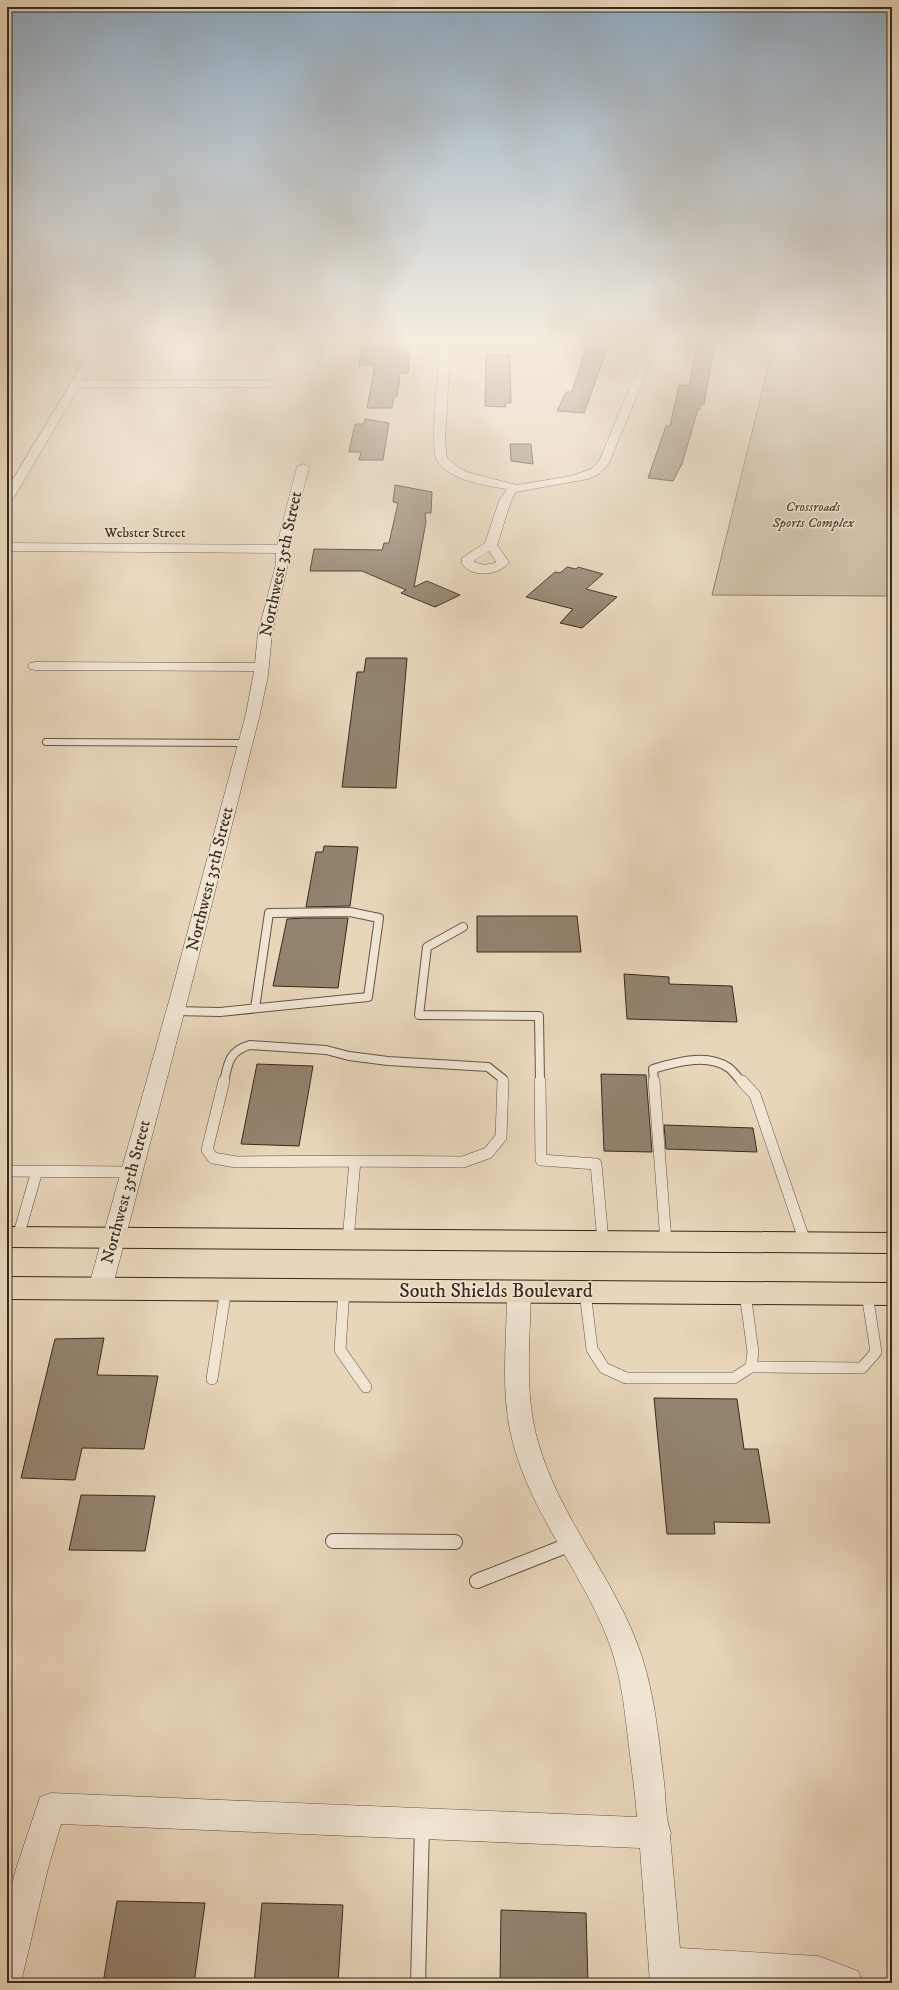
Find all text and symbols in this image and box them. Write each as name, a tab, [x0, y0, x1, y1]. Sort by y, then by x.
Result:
street label: Northwest 35th Street	[255, 489, 307, 639]
park label: Crossroads Sports Complex	[771, 498, 855, 532]
street label: Webster Street	[104, 524, 186, 542]
street label: Northwest 35th Street	[181, 804, 239, 953]
street label: Northwest 35th Street	[96, 1117, 156, 1266]
street label: South Shields Boulevard	[399, 1279, 593, 1304]

